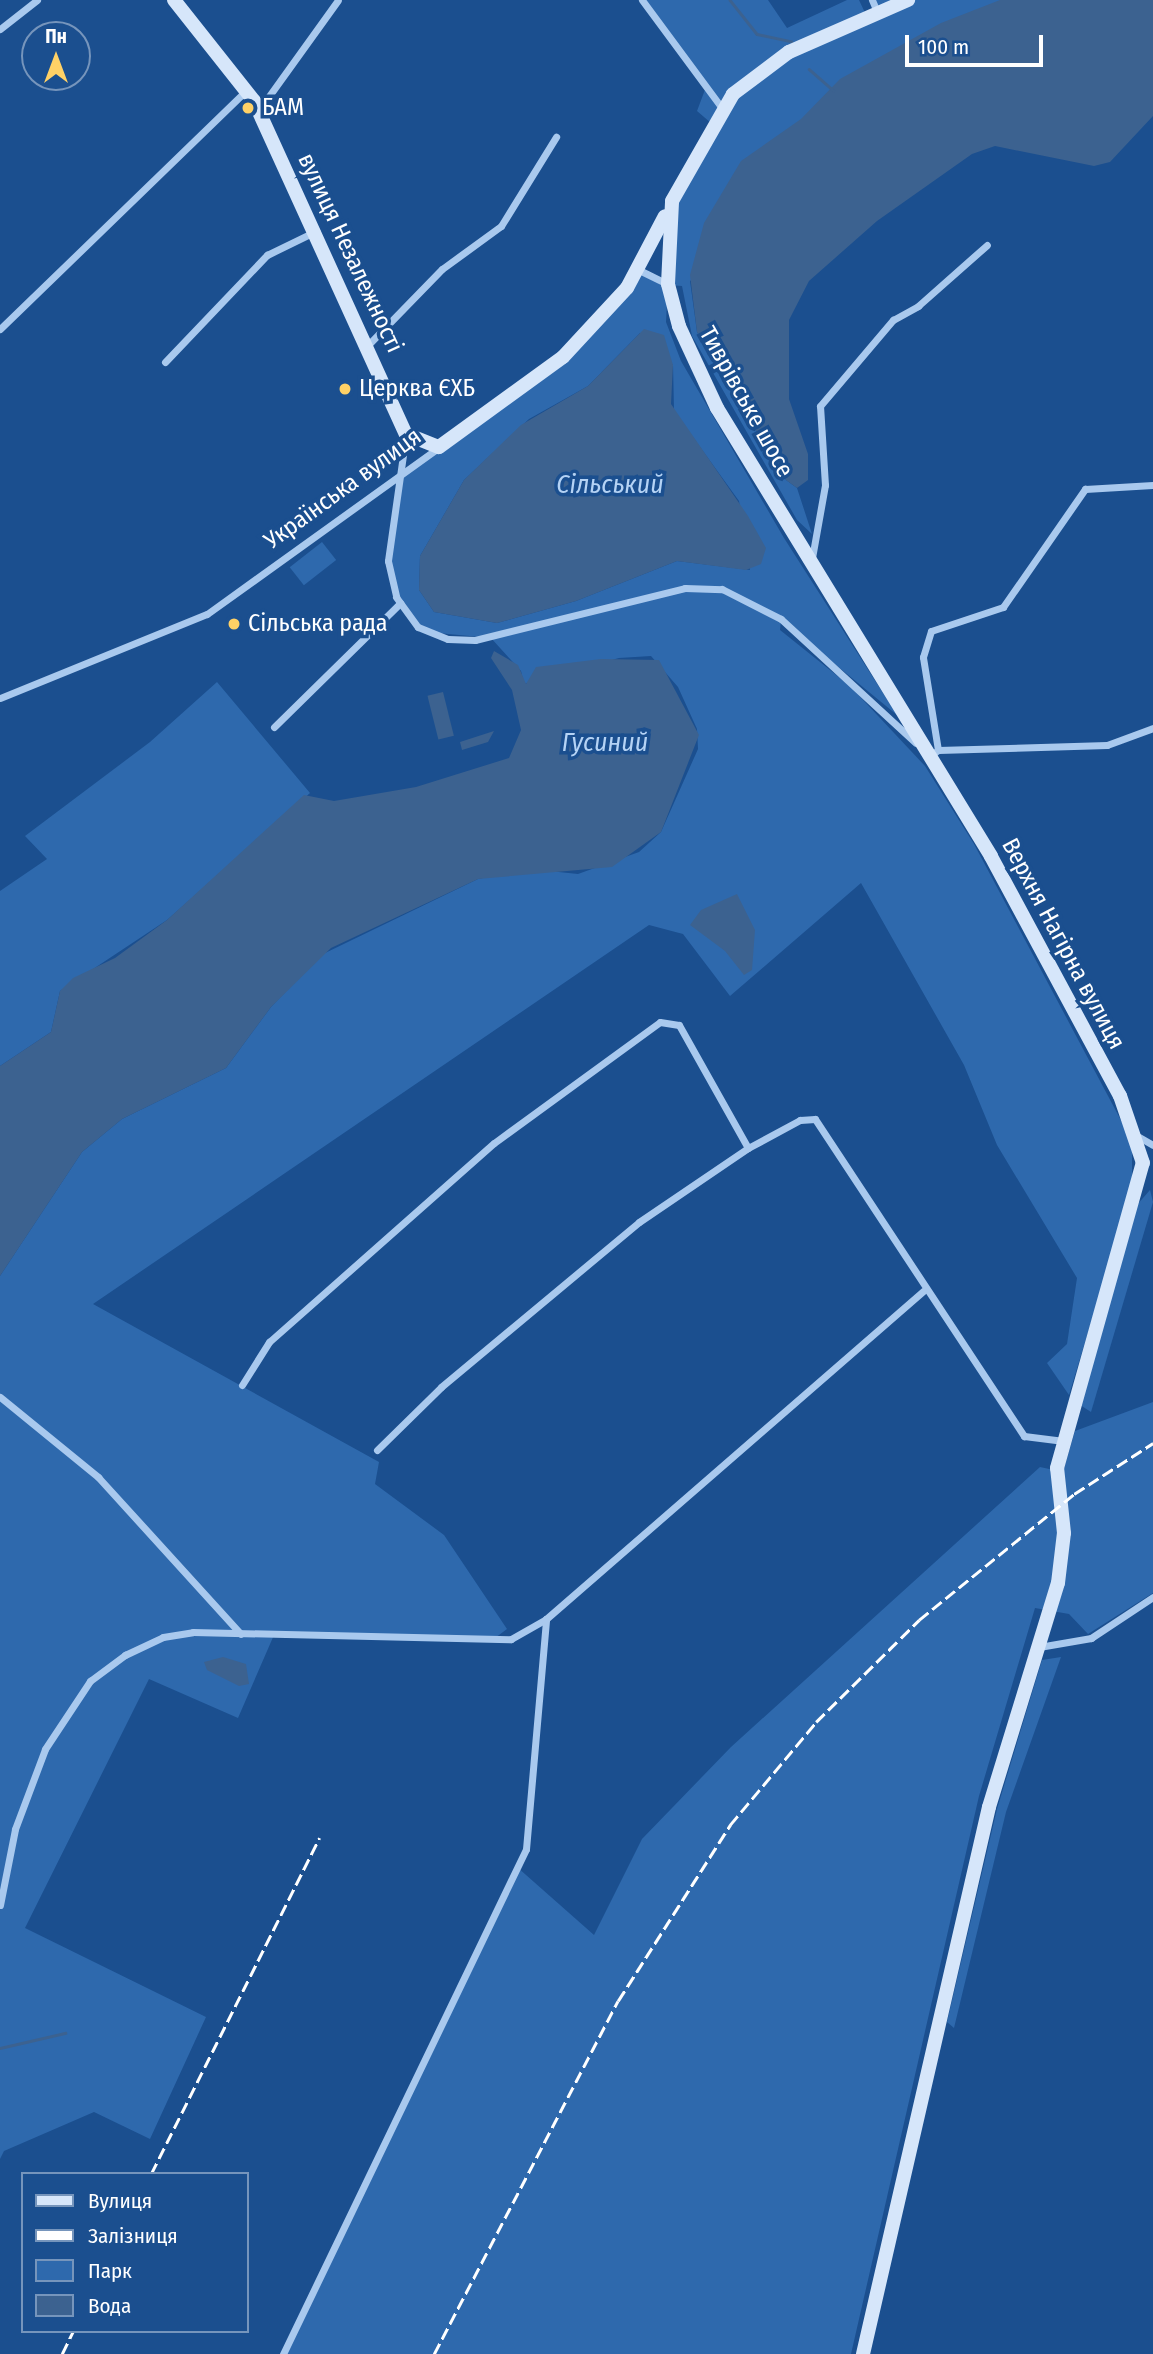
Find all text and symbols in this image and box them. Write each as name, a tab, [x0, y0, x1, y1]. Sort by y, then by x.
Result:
north arrow	[21, 21, 91, 91]
scale bar	[908, 21, 1046, 65]
text: Пн	[45, 25, 67, 48]
text: 100 m	[918, 34, 969, 60]
place label: БАМ	[262, 94, 304, 122]
marker: БАМ	[240, 100, 256, 116]
street label: вулиця Незалежності	[291, 149, 409, 357]
street label: Тиврівське шосе	[693, 322, 799, 482]
place label: Церква ЄХБ	[359, 375, 475, 403]
marker: Церква ЄХБ	[337, 381, 353, 397]
street label: Українська вулиця	[259, 422, 427, 556]
water label: Сільський	[556, 469, 664, 501]
place label: Сільська рада	[248, 610, 388, 638]
marker: Сільська рада	[226, 616, 242, 632]
water label: Гусиний	[562, 727, 648, 759]
street label: Верхня Нагірна вулиця	[995, 834, 1131, 1054]
legend	[21, 2172, 248, 2333]
text: Вулиця	[88, 2188, 152, 2214]
text: Залізниця	[88, 2223, 178, 2249]
text: Парк	[88, 2258, 132, 2284]
text: Вода	[88, 2293, 131, 2319]

